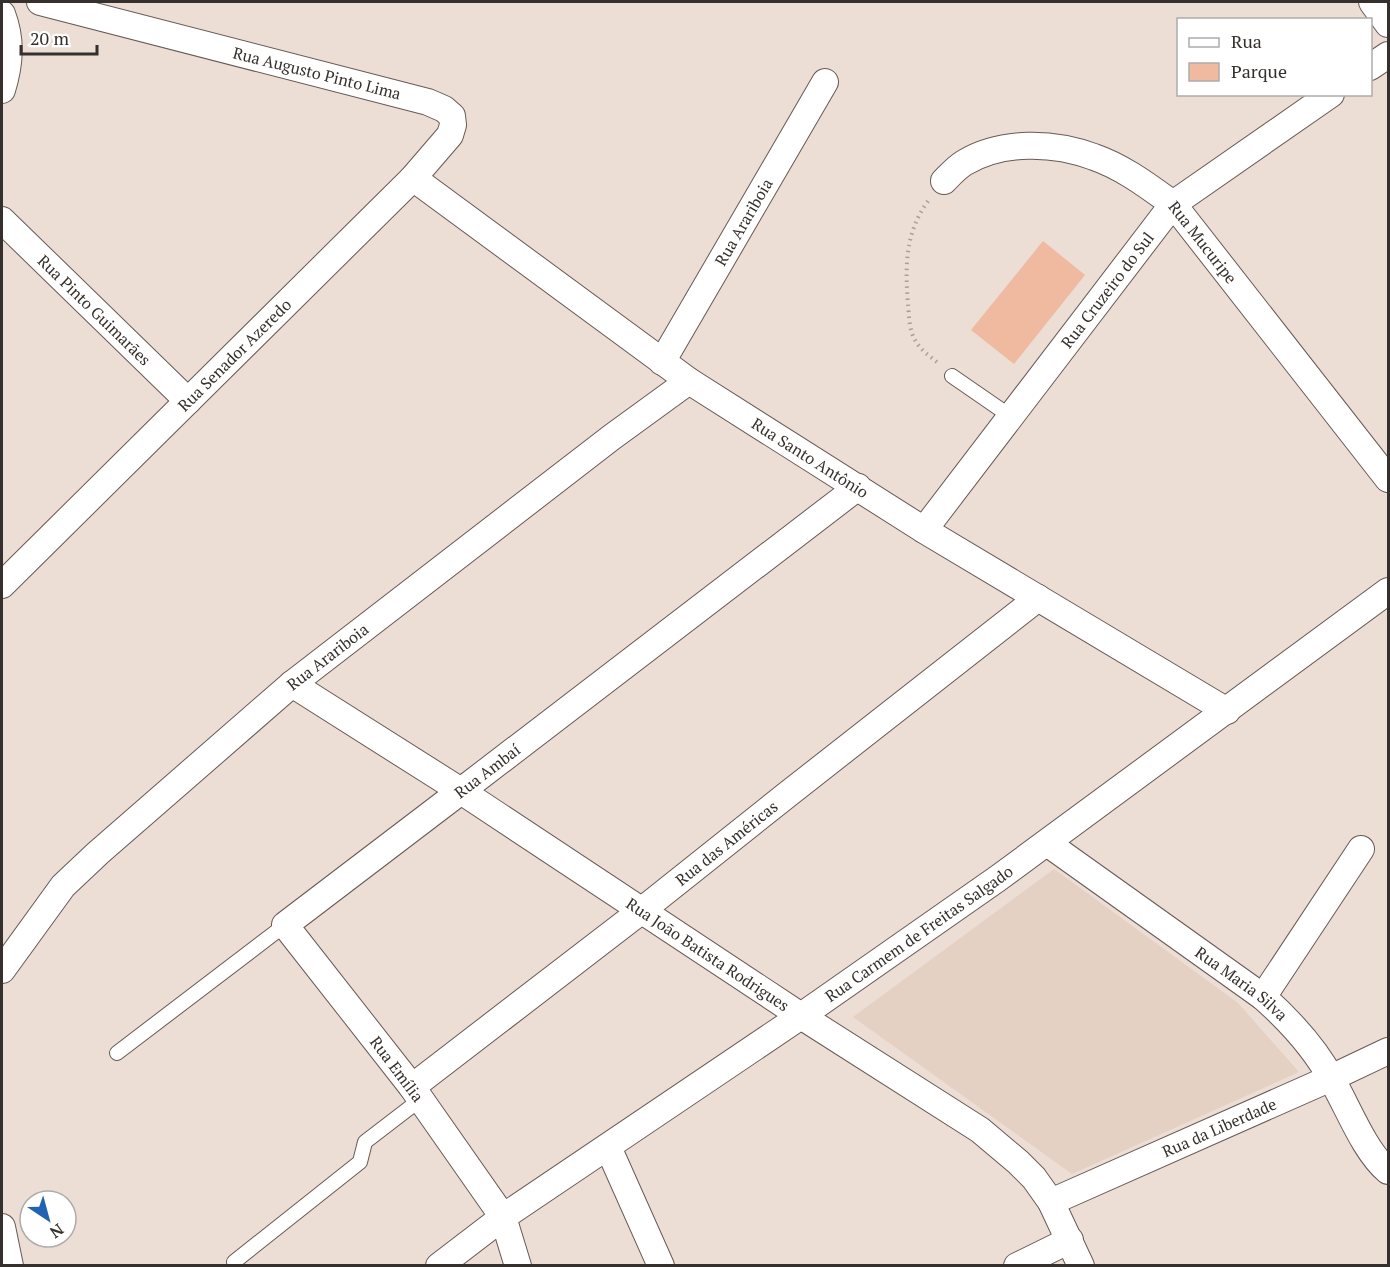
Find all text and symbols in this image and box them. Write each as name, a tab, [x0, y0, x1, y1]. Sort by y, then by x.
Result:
scale bar	[21, 18, 98, 56]
legend	[1177, 18, 1372, 96]
text: 20 m	[30, 26, 70, 50]
text: Rua	[1231, 29, 1262, 53]
street label: Rua Augusto Pinto Lima	[231, 41, 403, 105]
text: Parque	[1231, 59, 1287, 83]
street label: Rua Arariboia	[709, 174, 778, 270]
street label: Rua Mucuripe	[1164, 196, 1242, 288]
street label: Rua Cruzeiro do Sul	[1056, 227, 1159, 353]
street label: Rua Pinto Guimarães	[33, 250, 156, 370]
street label: Rua Senador Azeredo	[173, 294, 296, 416]
street label: Rua Santo Antônio	[747, 413, 873, 503]
street label: Rua Arariboia	[282, 618, 373, 695]
street label: Rua Ambaí	[450, 739, 525, 803]
street label: Rua das Américas	[671, 795, 782, 891]
street label: Rua Carmem de Freitas Salgado	[821, 860, 1017, 1007]
street label: Rua João Batista Rodrigues	[622, 892, 794, 1016]
street label: Rua Maria Silva	[1191, 941, 1293, 1025]
street label: Rua Emília	[365, 1032, 429, 1106]
street label: Rua da Liberdade	[1159, 1093, 1280, 1162]
north arrow	[18, 1189, 78, 1249]
text: N	[45, 1219, 68, 1244]

